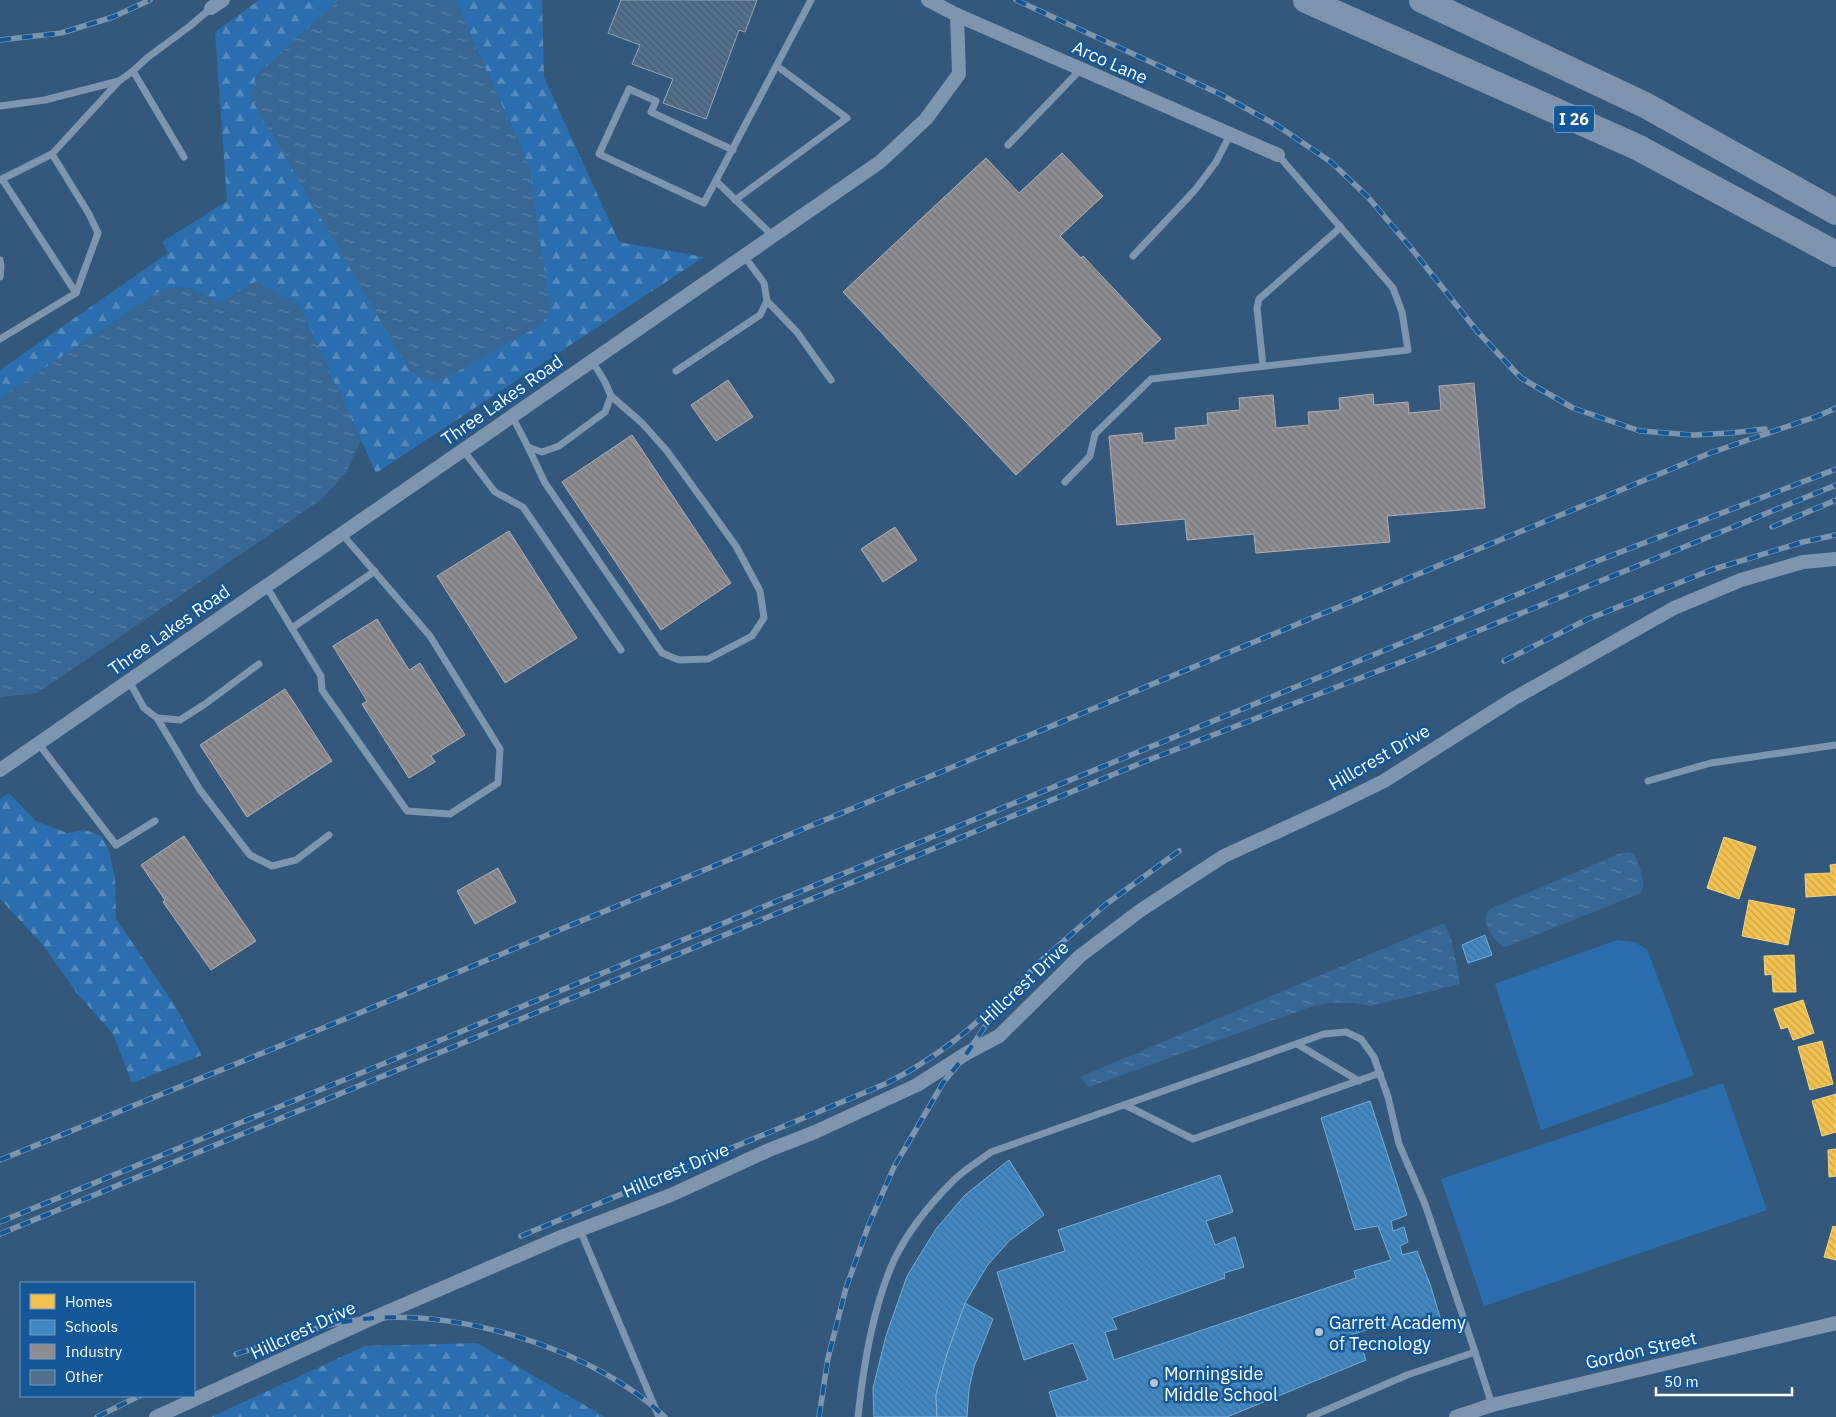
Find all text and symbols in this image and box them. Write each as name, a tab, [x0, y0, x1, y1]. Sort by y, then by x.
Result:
street label: Arco Lane	[1069, 35, 1151, 89]
road number: I 26	[1554, 106, 1594, 132]
street label: Three Lakes Road	[437, 350, 567, 450]
street label: Three Lakes Road	[104, 580, 234, 680]
street label: Hillcrest Drive	[1324, 719, 1434, 795]
street label: Hillcrest Drive	[975, 936, 1073, 1030]
street label: Hillcrest Drive	[619, 1137, 733, 1203]
legend	[20, 1282, 195, 1397]
text: Homes	[65, 1292, 113, 1311]
street label: Hillcrest Drive	[247, 1296, 359, 1364]
place label: Garrett Academy of Tecnology	[1329, 1311, 1466, 1355]
text: Schools	[65, 1317, 118, 1336]
marker: Garrett Academy of Tecnology	[1313, 1326, 1325, 1338]
street label: Gordon Street	[1583, 1326, 1699, 1374]
text: Industry	[65, 1342, 123, 1361]
place label: Morningside Middle School	[1164, 1362, 1278, 1406]
scale bar	[1656, 1364, 1792, 1396]
text: Other	[65, 1367, 104, 1386]
text: 50 m	[1664, 1372, 1699, 1391]
marker: Morningside Middle School	[1148, 1377, 1160, 1389]

